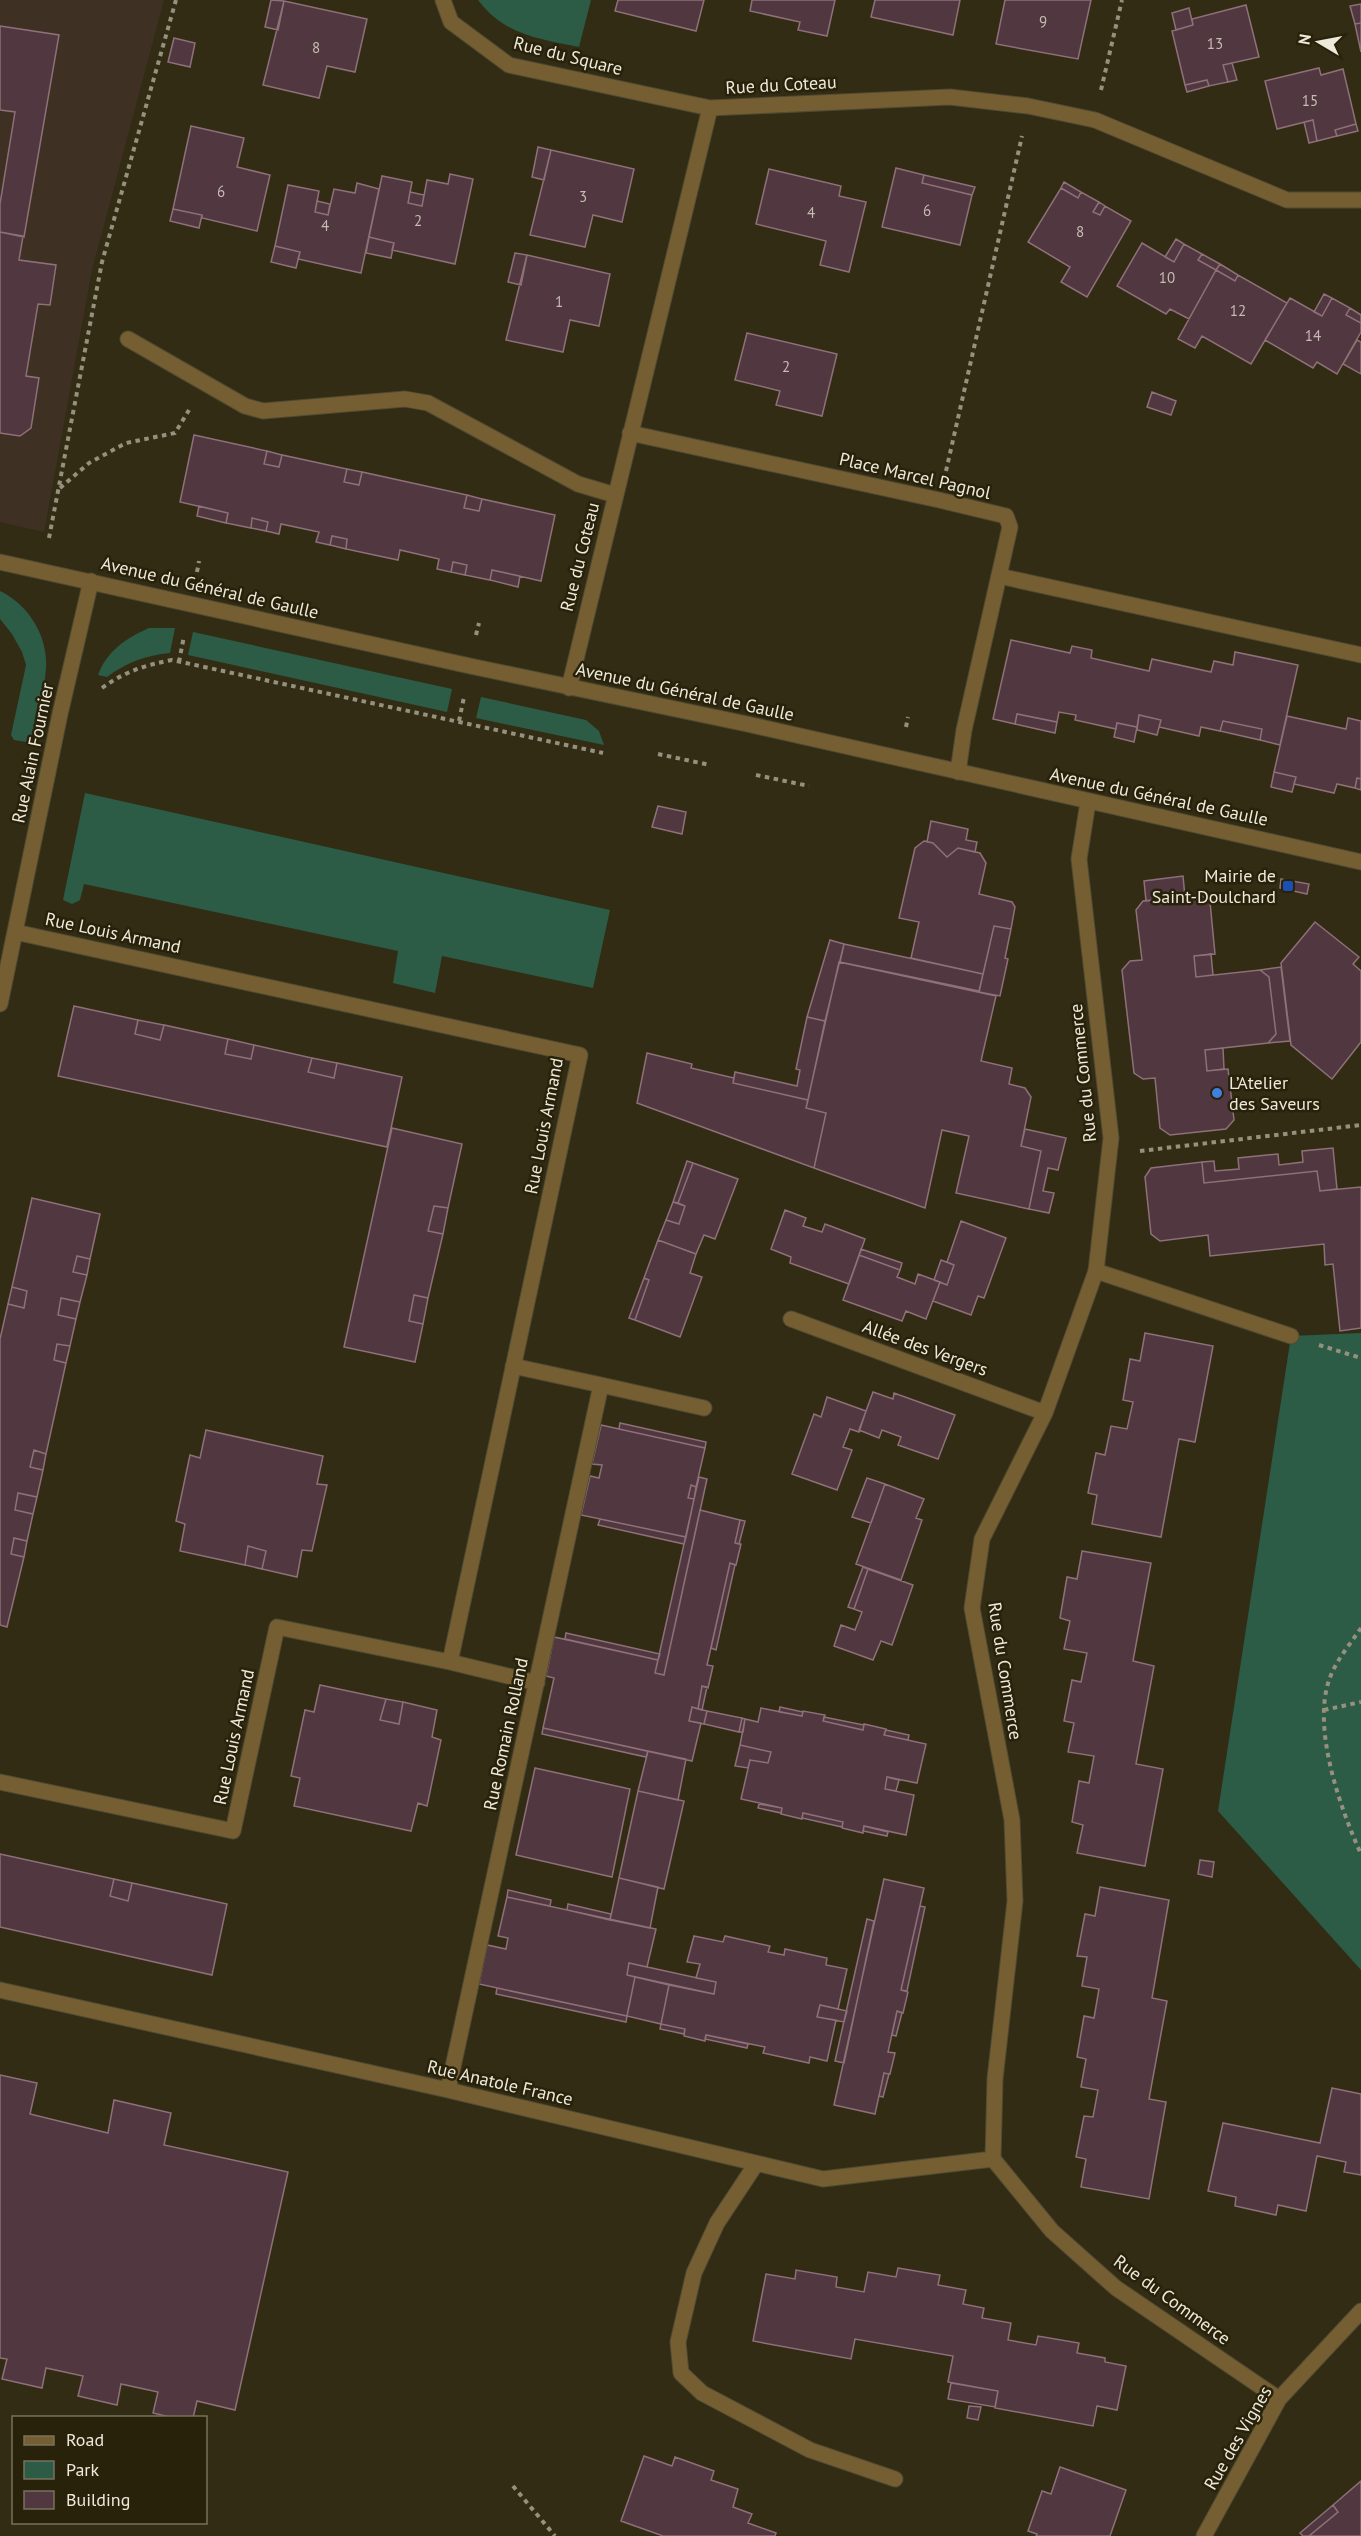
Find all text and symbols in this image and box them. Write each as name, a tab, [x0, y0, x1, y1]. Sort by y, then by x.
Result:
house number: 9	[1039, 12, 1047, 31]
north arrow	[1289, 12, 1349, 72]
street label: Rue du Square	[511, 31, 625, 80]
text: N	[1293, 32, 1315, 46]
house number: 13	[1207, 34, 1223, 53]
house number: 8	[312, 38, 320, 57]
street label: Rue du Coteau	[725, 70, 837, 99]
house number: 15	[1302, 91, 1318, 110]
house number: 6	[217, 182, 225, 201]
house number: 3	[579, 187, 587, 206]
house number: 6	[923, 201, 931, 220]
house number: 4	[807, 203, 815, 222]
house number: 2	[414, 211, 422, 230]
house number: 4	[321, 216, 329, 235]
house number: 8	[1076, 222, 1084, 241]
house number: 10	[1159, 268, 1175, 287]
house number: 1	[555, 292, 563, 311]
house number: 12	[1230, 301, 1246, 320]
house number: 14	[1305, 326, 1321, 345]
house number: 2	[782, 357, 790, 376]
street label: Place Marcel Pagnol	[837, 447, 994, 504]
street label: Rue du Coteau	[555, 500, 604, 614]
street label: Avenue du Général de Gaulle	[99, 551, 321, 624]
street label: Avenue du Général de Gaulle	[574, 657, 796, 726]
street label: Rue Alain Fournier	[6, 681, 59, 825]
street label: Avenue du Général de Gaulle	[1048, 762, 1270, 831]
place label: Mairie de Saint-Doulchard	[1152, 864, 1276, 908]
marker: Mairie de Saint-Doulchard	[1281, 879, 1295, 893]
street label: Rue Louis Armand	[43, 907, 183, 958]
street label: Rue du Commerce	[1064, 1003, 1101, 1143]
street label: Rue Louis Armand	[519, 1056, 568, 1196]
place label: L’Atelier des Saveurs	[1229, 1071, 1320, 1115]
marker: L’Atelier des Saveurs	[1210, 1086, 1224, 1100]
street label: Allée des Vergers	[859, 1314, 991, 1381]
street label: Rue du Commerce	[983, 1600, 1028, 1741]
street label: Rue Romain Rolland	[478, 1656, 533, 1812]
street label: Rue Louis Armand	[208, 1667, 259, 1807]
street label: Rue Anatole France	[425, 2055, 575, 2110]
street label: Rue du Commerce	[1109, 2249, 1235, 2350]
street label: Rue des Vignes	[1199, 2382, 1277, 2494]
legend	[12, 2416, 207, 2524]
text: Road	[66, 2428, 104, 2451]
text: Park	[66, 2458, 99, 2481]
text: Building	[66, 2488, 130, 2511]

